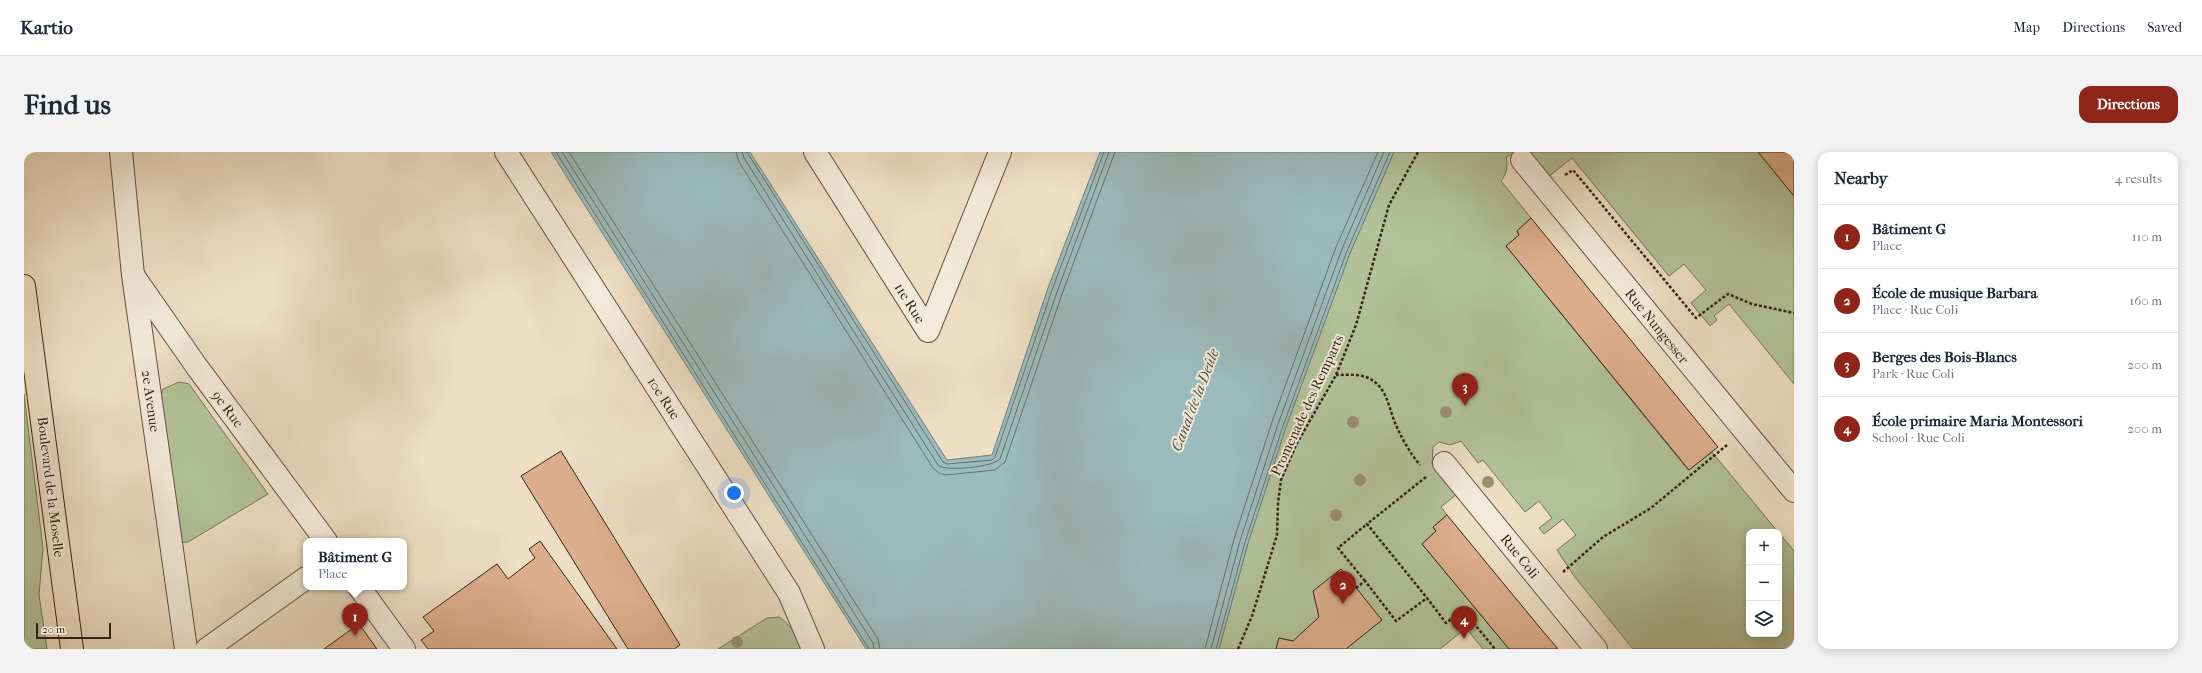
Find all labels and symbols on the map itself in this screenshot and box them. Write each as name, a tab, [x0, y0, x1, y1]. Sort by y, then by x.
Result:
street label: 11e Rue	[891, 280, 929, 327]
street label: Rue Nungesser	[1621, 285, 1692, 367]
street label: Promenade des Remparts	[1267, 332, 1348, 478]
water label: Canal de la Deûle	[1167, 346, 1223, 454]
street label: 2e Avenue	[138, 369, 163, 433]
pin: 3	[1452, 373, 1478, 406]
street label: 10e Rue	[644, 374, 684, 423]
street label: 9e Rue	[208, 387, 247, 431]
street label: Boulevard de la Moselle	[33, 416, 68, 558]
your location	[724, 483, 744, 503]
street label: Rue Coli	[1497, 531, 1543, 582]
pin: 2	[1330, 571, 1356, 604]
pin: 1	[342, 603, 368, 636]
pin: 4	[1451, 606, 1477, 639]
scale bar	[36, 621, 111, 640]

